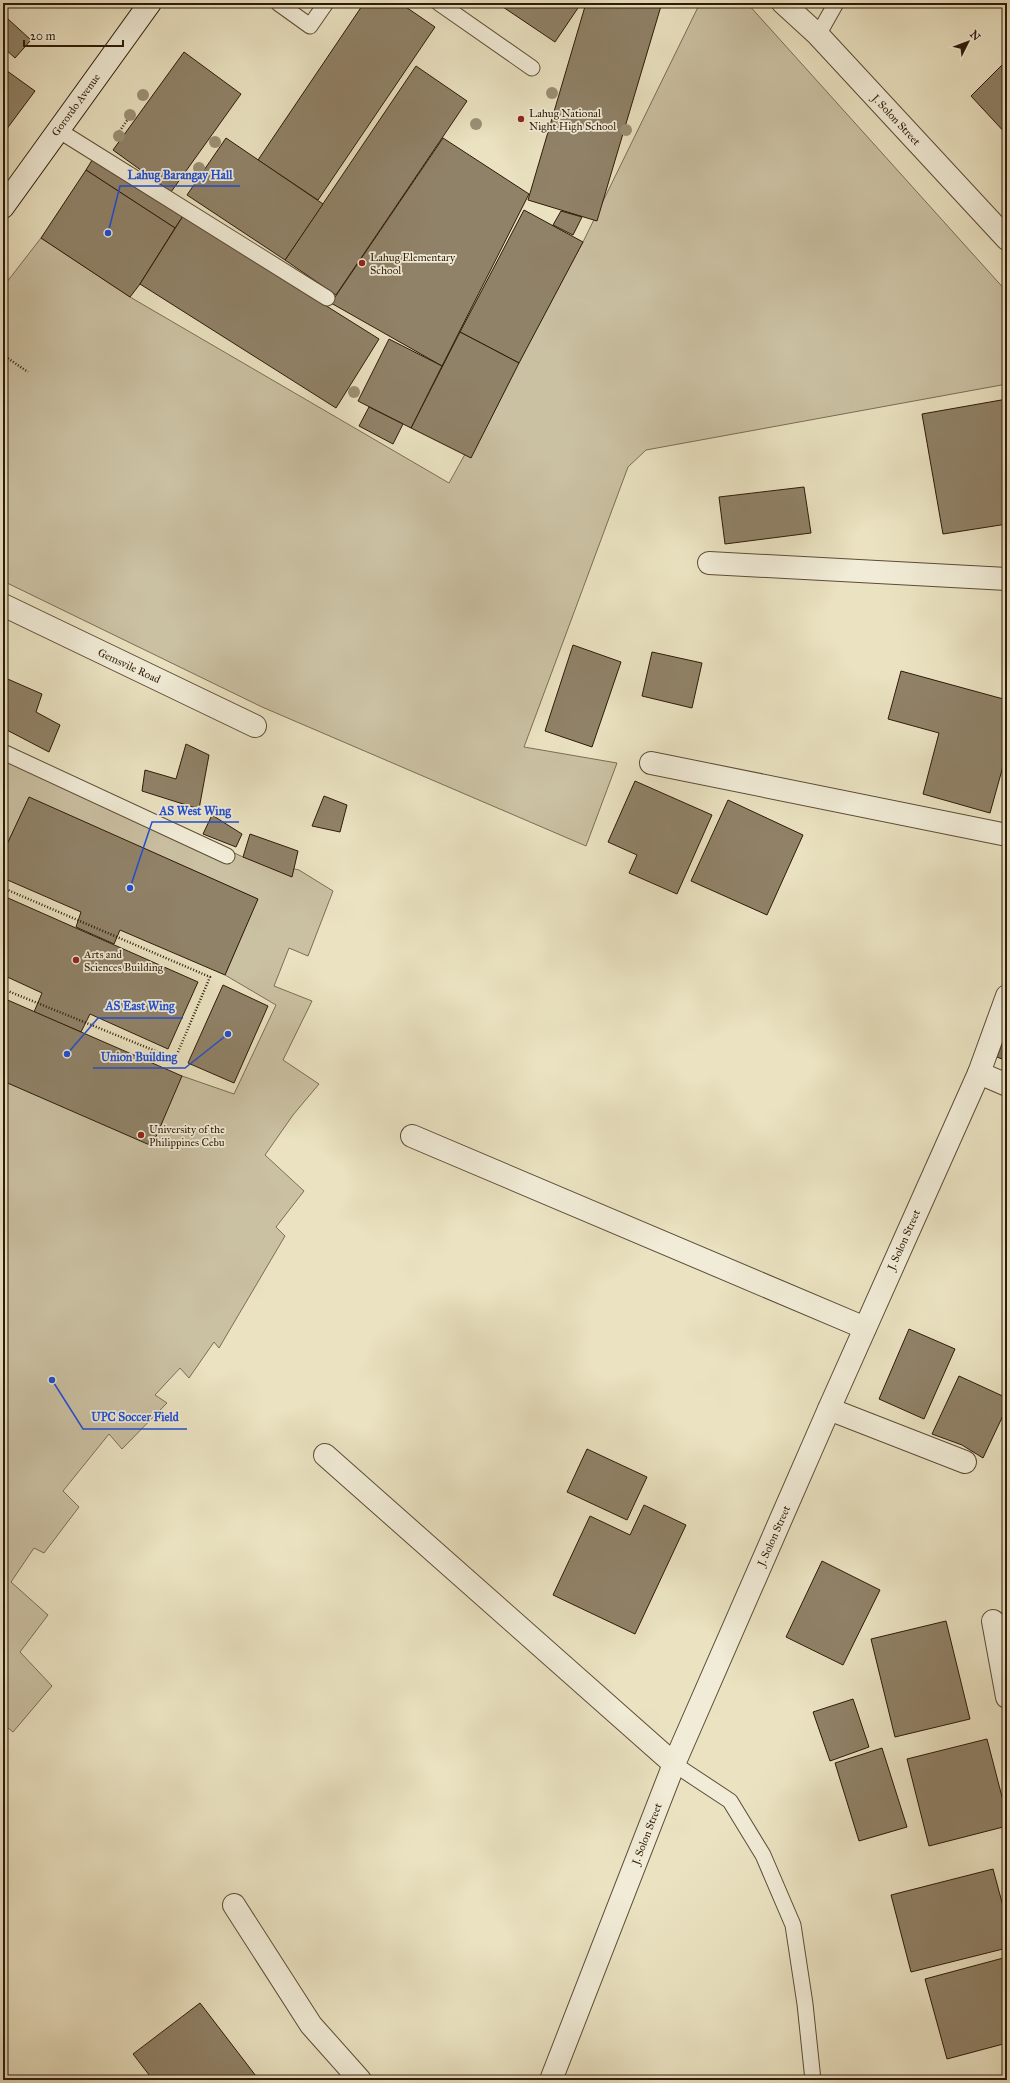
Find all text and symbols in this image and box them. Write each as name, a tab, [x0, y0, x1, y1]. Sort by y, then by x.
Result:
scale bar	[24, 22, 123, 48]
north arrow	[948, 22, 988, 62]
text: N	[967, 28, 983, 44]
text: 20 m	[30, 29, 56, 43]
street label: Gorordo Avenue	[49, 71, 103, 139]
street label: J. Solon Street	[868, 91, 923, 149]
place label: Lahug National Night High School	[529, 107, 616, 133]
marker: Lahug National Night High School	[516, 114, 526, 124]
callout: Lahug Barangay Hall	[120, 162, 240, 186]
text: Lahug Barangay Hall	[128, 168, 233, 183]
place label: Lahug Elementary School	[370, 251, 456, 277]
marker: Lahug Elementary School	[357, 258, 367, 268]
street label: Gemsvile Road	[96, 646, 163, 686]
callout: AS West Wing	[152, 798, 239, 822]
text: AS West Wing	[158, 804, 231, 819]
place label: Arts and Sciences Building	[83, 948, 164, 974]
marker: Arts and Sciences Building	[71, 955, 81, 965]
callout: AS East Wing	[98, 994, 183, 1018]
text: AS East Wing	[104, 999, 175, 1014]
callout: Union Building	[93, 1044, 185, 1068]
text: Union Building	[101, 1050, 178, 1065]
place label: University of the Philippines Cebu	[149, 1123, 225, 1149]
marker: University of the Philippines Cebu	[136, 1130, 146, 1140]
street label: J. Solon Street	[884, 1208, 924, 1274]
callout: UPC Soccer Field	[83, 1405, 187, 1429]
text: UPC Soccer Field	[91, 1410, 180, 1424]
street label: J. Solon Street	[754, 1504, 794, 1570]
street label: J. Solon Street	[629, 1801, 666, 1868]

